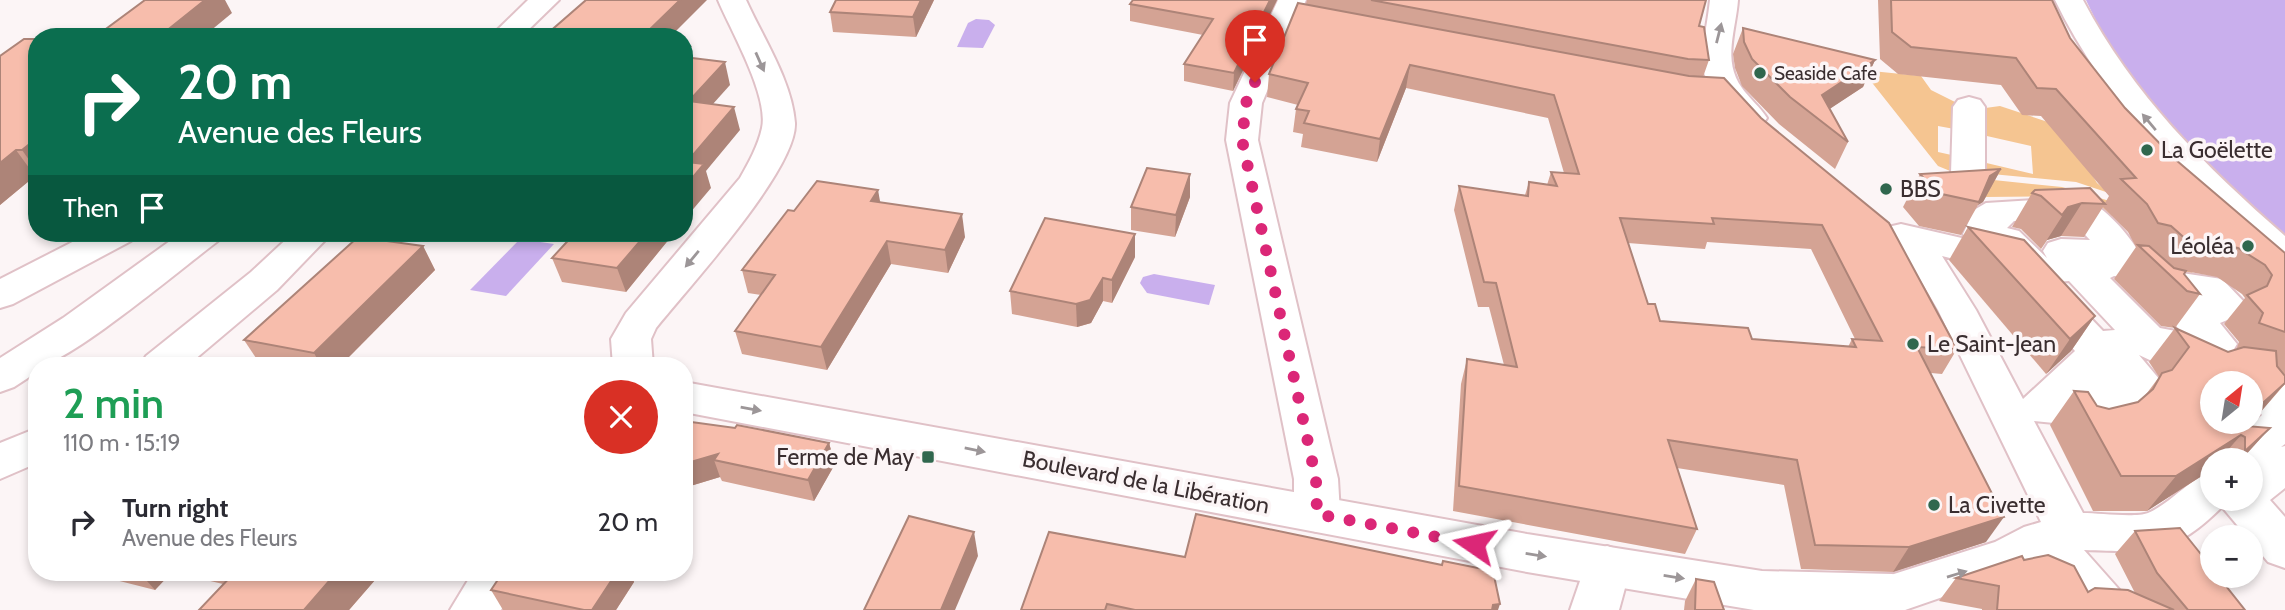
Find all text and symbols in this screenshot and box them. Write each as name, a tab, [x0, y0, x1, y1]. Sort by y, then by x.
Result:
pin	[1225, 10, 1285, 82]
icon: arrive	[1236, 21, 1274, 59]
one-way arrow	[1714, 22, 1725, 44]
text: 20 m	[178, 52, 292, 111]
one-way arrow	[754, 52, 766, 72]
icon: right	[63, 56, 154, 147]
place label: Seaside Cafe	[1774, 62, 1877, 85]
marker: Seaside Cafe	[1752, 65, 1768, 81]
text: Avenue des Fleurs	[178, 112, 422, 151]
one-way arrow	[2142, 113, 2157, 131]
place label: La Goëlette	[2161, 136, 2273, 164]
marker: La Goëlette	[2139, 142, 2155, 158]
place label: BBS	[1900, 175, 1941, 203]
marker: BBS	[1878, 181, 1894, 197]
icon: arrive	[133, 189, 171, 227]
text: Then	[63, 192, 119, 224]
place label: Léoléa	[2170, 232, 2234, 260]
marker: Léoléa	[2240, 238, 2256, 254]
one-way arrow	[685, 249, 700, 267]
place label: Le Saint-Jean	[1927, 330, 2056, 358]
marker: Le Saint-Jean	[1905, 336, 1921, 352]
north arrow	[2200, 371, 2263, 434]
map controls	[2200, 371, 2263, 588]
text: 2 min	[63, 377, 164, 429]
button: close	[584, 380, 658, 454]
one-way arrow	[740, 404, 762, 415]
text: 110 m · 15:19	[63, 429, 181, 457]
place label: Ferme de May	[776, 443, 914, 471]
street label: Boulevard de la Libération	[1020, 444, 1272, 520]
one-way arrow	[964, 445, 986, 456]
button: +	[2200, 448, 2263, 511]
marker: Ferme de May	[920, 449, 936, 465]
place label: La Civette	[1948, 491, 2046, 519]
text: Turn right	[122, 492, 228, 524]
marker: La Civette	[1926, 497, 1942, 513]
icon: right	[63, 503, 101, 541]
text: 20 m	[598, 506, 658, 538]
position arrow	[1437, 507, 1511, 581]
text: Avenue des Fleurs	[122, 524, 297, 552]
button: −	[2200, 525, 2263, 588]
one-way arrow	[1525, 550, 1547, 561]
one-way arrow	[1947, 568, 1968, 578]
one-way arrow	[1664, 572, 1686, 583]

